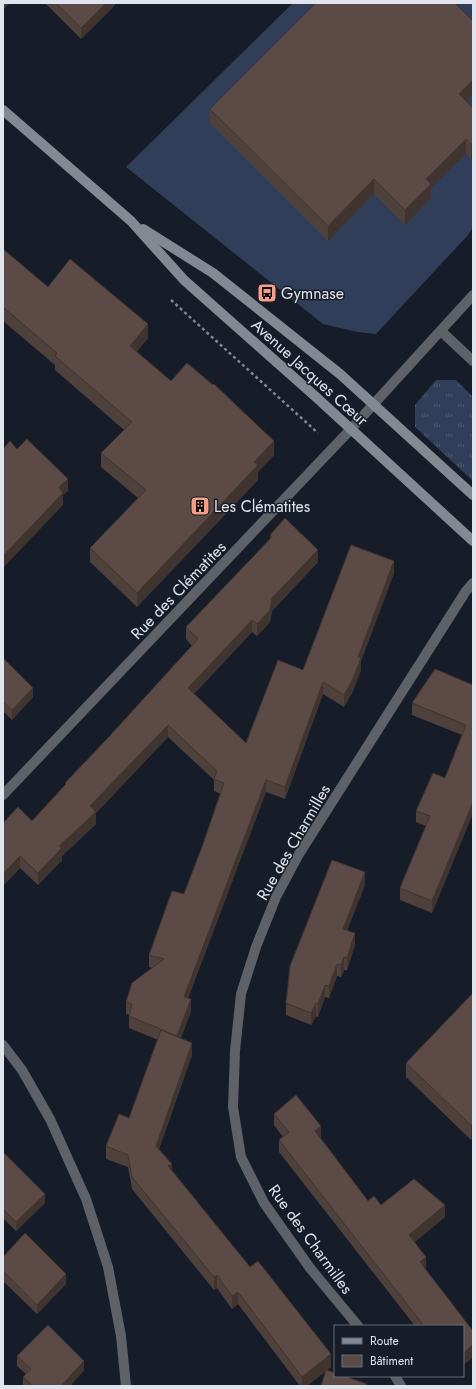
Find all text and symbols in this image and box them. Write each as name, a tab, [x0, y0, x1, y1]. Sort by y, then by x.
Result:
bus stop icon: Gymnase	[256, 282, 278, 304]
place label: Gymnase	[281, 282, 344, 305]
street label: Avenue Jacques Cœur	[246, 314, 374, 431]
building icon: Les Clématites	[189, 495, 211, 517]
place label: Les Clématites	[214, 495, 310, 518]
street label: Rue des Clématites	[125, 536, 231, 645]
street label: Rue des Charmilles	[251, 780, 336, 904]
street label: Rue des Charmilles	[263, 1180, 358, 1299]
legend	[334, 1325, 464, 1377]
text: Route	[370, 1332, 399, 1350]
text: Bâtiment	[370, 1352, 413, 1370]

